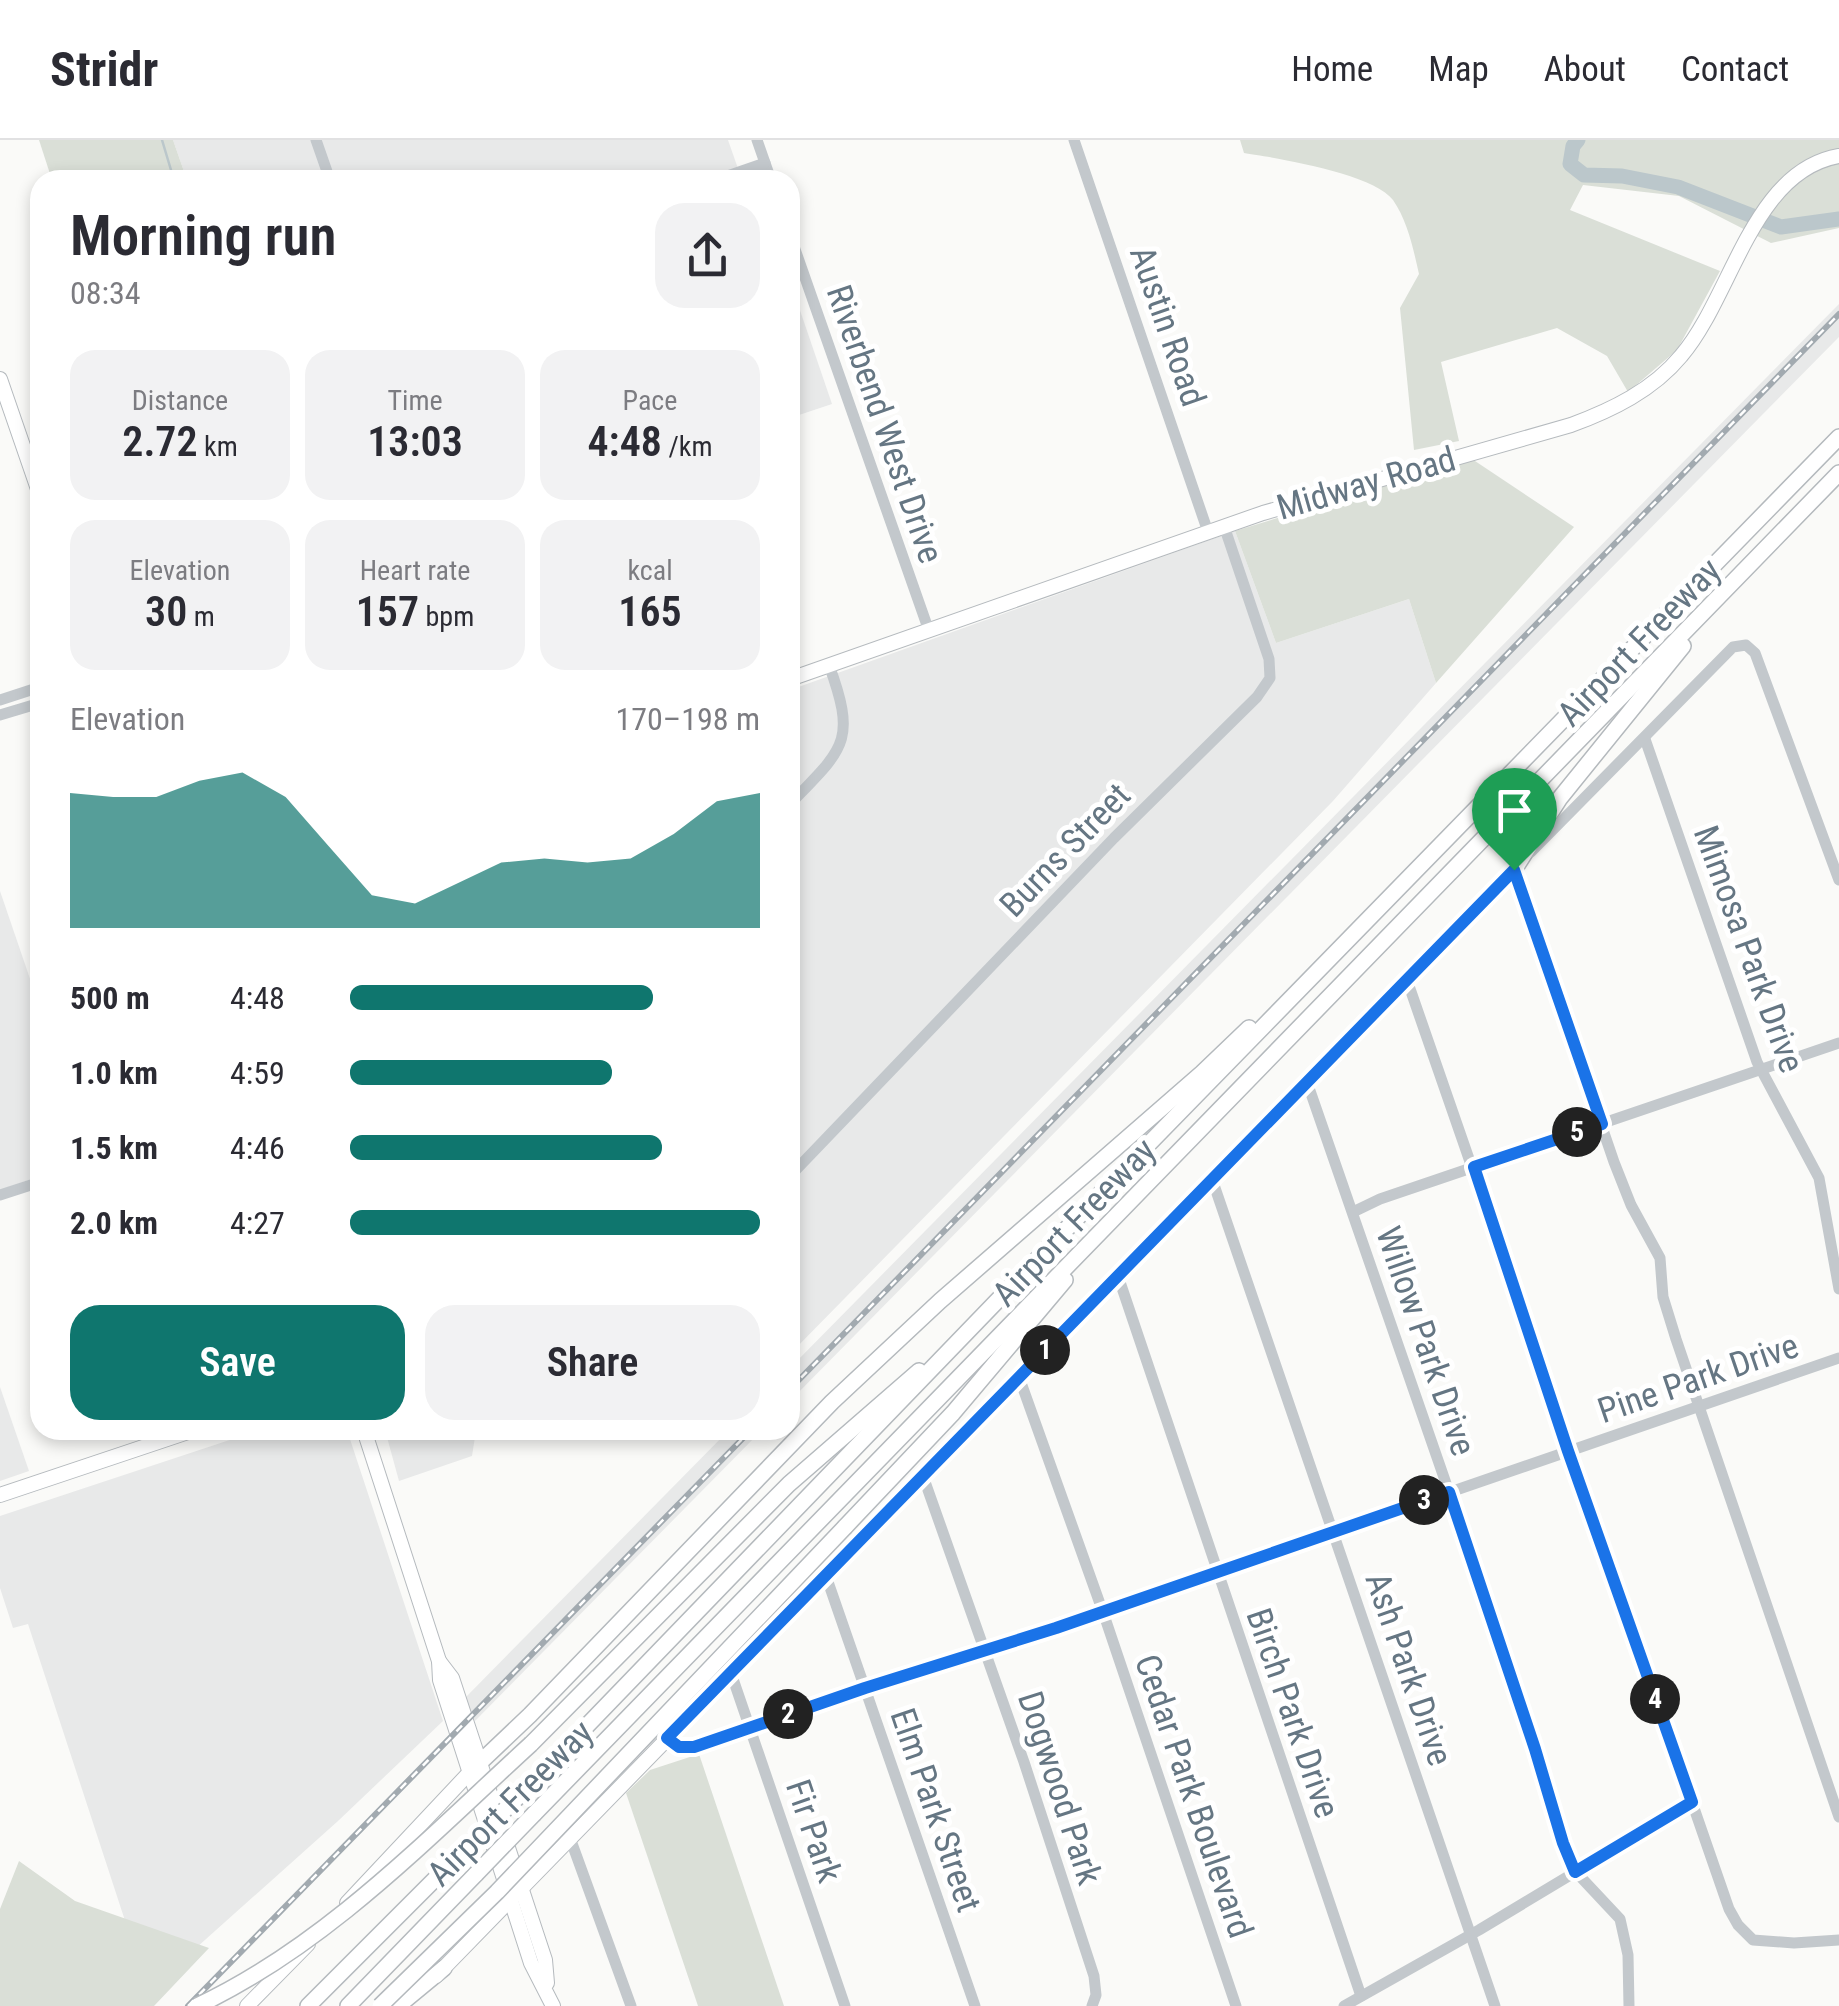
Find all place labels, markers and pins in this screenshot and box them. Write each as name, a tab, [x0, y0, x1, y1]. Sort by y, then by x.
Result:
pin	[1472, 768, 1557, 871]
pin: 5	[1552, 1107, 1602, 1157]
pin: 1	[1020, 1325, 1070, 1375]
pin: 3	[1399, 1475, 1449, 1525]
pin: 4	[1630, 1674, 1680, 1724]
pin: 2	[763, 1689, 813, 1739]

